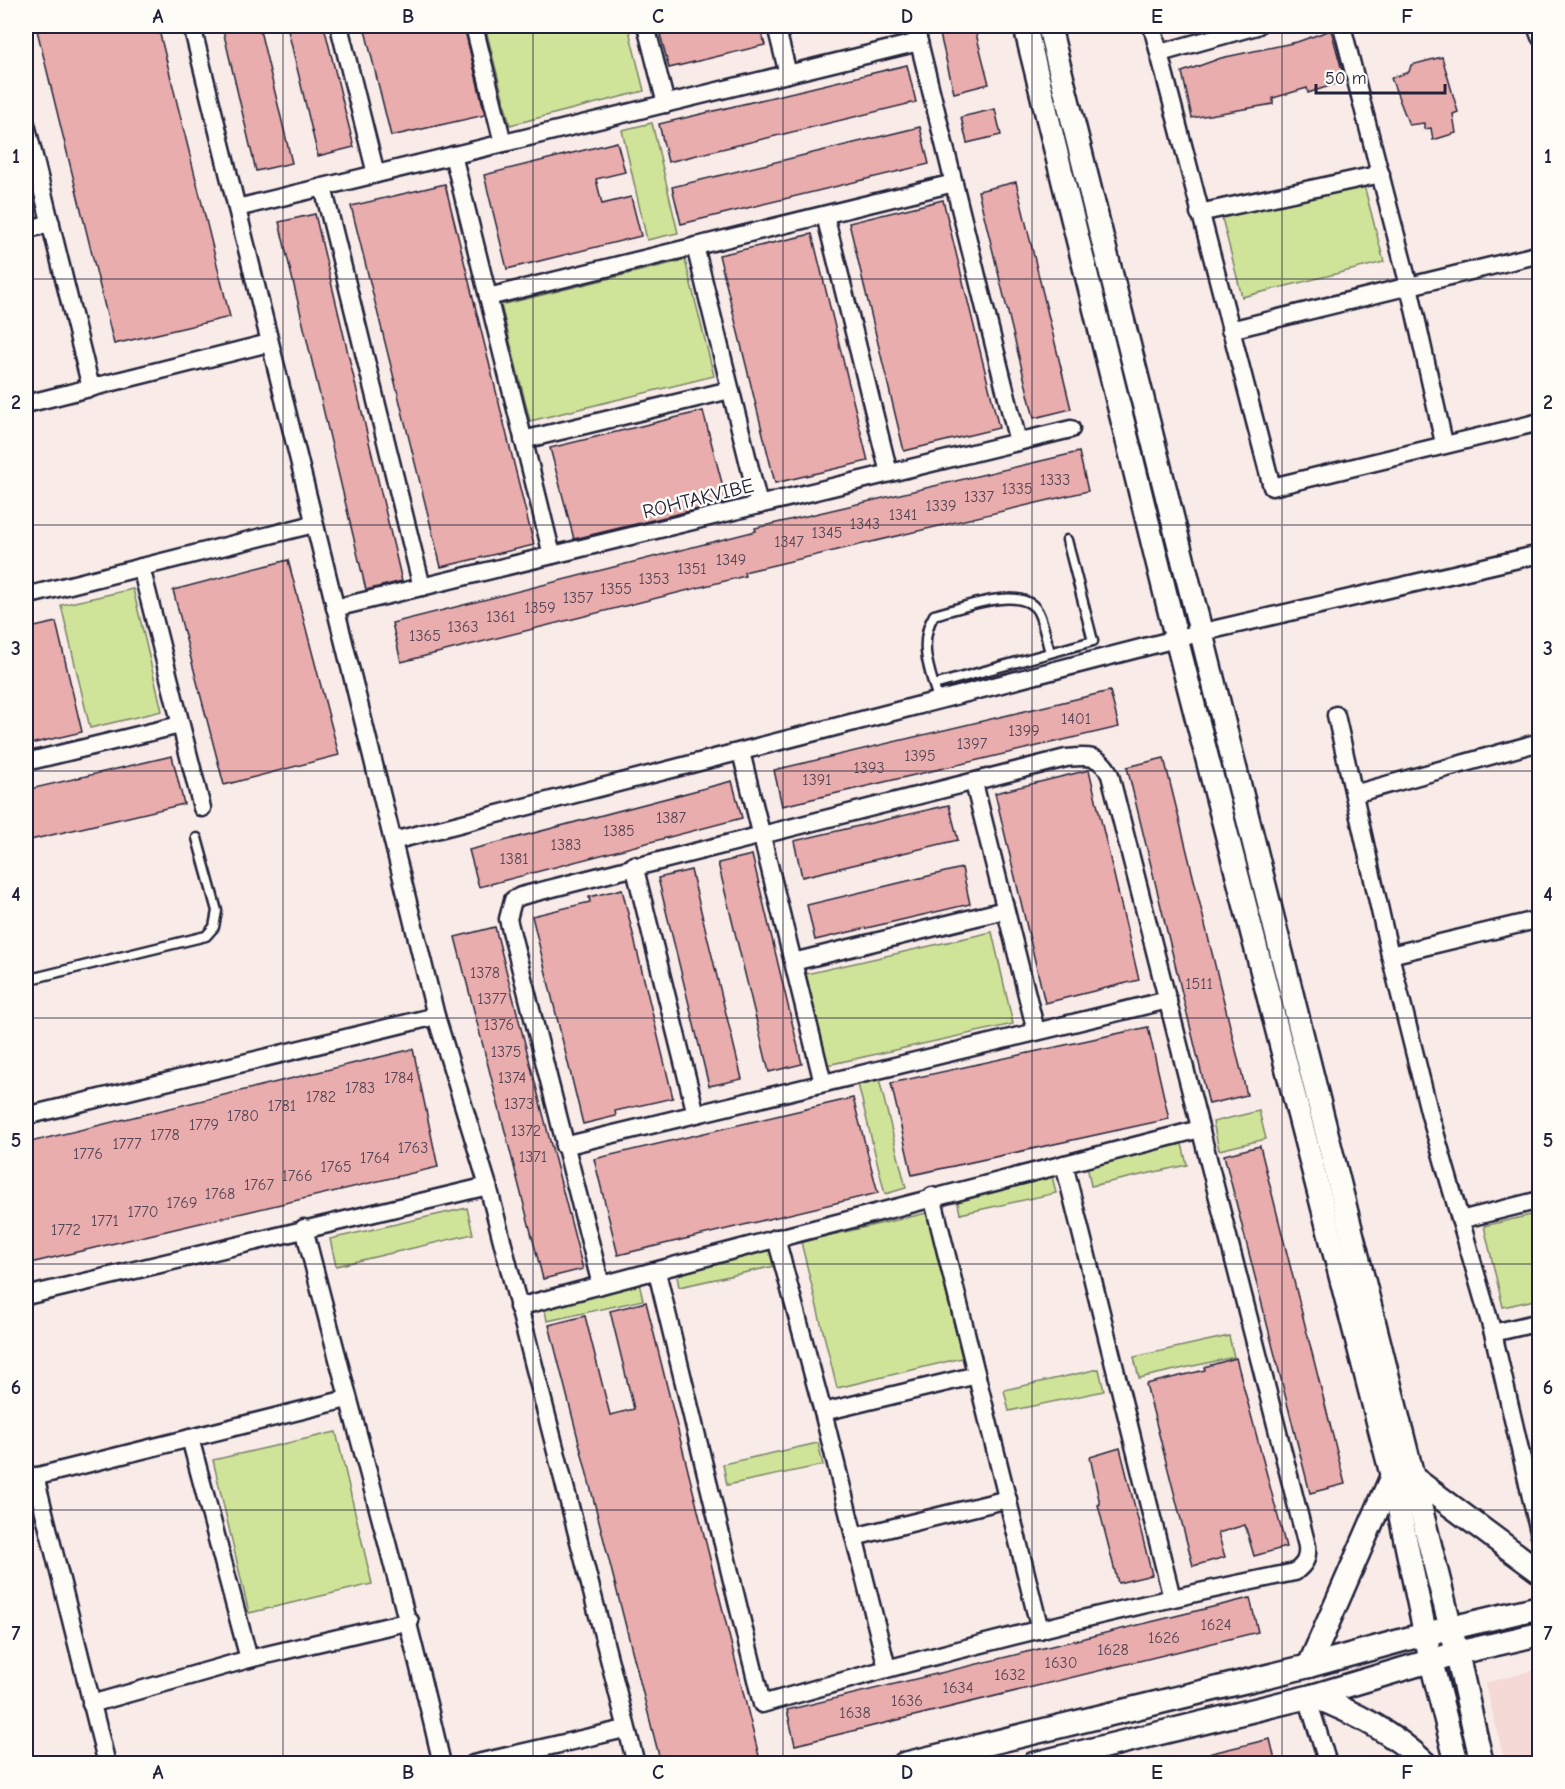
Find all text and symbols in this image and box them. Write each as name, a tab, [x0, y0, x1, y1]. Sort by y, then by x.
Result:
text: A	[152, 5, 164, 28]
text: B	[402, 5, 414, 28]
text: C	[652, 5, 664, 28]
text: D	[901, 5, 913, 28]
text: E	[1151, 5, 1163, 28]
text: F	[1401, 5, 1413, 28]
scale bar	[1316, 57, 1445, 95]
text: 50 m	[1325, 68, 1367, 89]
text: 1	[12, 145, 20, 168]
text: 1	[1544, 145, 1552, 168]
text: 2	[11, 391, 21, 414]
text: 2	[1543, 391, 1553, 414]
house number: 1333	[1040, 471, 1070, 489]
street label: ROHTAKVIBE	[640, 474, 756, 523]
house number: 1335	[1001, 480, 1033, 498]
house number: 1337	[964, 488, 994, 506]
house number: 1339	[925, 497, 957, 515]
house number: 1341	[889, 506, 917, 524]
house number: 1343	[850, 515, 880, 533]
house number: 1345	[812, 524, 842, 542]
house number: 1347	[774, 533, 804, 551]
house number: 1349	[716, 551, 746, 569]
house number: 1351	[677, 560, 707, 578]
house number: 1353	[638, 570, 670, 588]
house number: 1355	[600, 580, 632, 598]
house number: 1357	[563, 589, 594, 607]
house number: 1359	[524, 599, 556, 617]
house number: 1361	[486, 608, 516, 626]
house number: 1363	[447, 618, 479, 636]
house number: 1365	[409, 627, 441, 645]
text: 3	[11, 637, 21, 660]
text: 3	[1543, 637, 1553, 660]
house number: 1401	[1061, 710, 1091, 728]
house number: 1399	[1008, 722, 1040, 740]
house number: 1397	[957, 735, 988, 753]
house number: 1395	[904, 747, 936, 765]
house number: 1393	[853, 759, 885, 777]
house number: 1391	[802, 771, 832, 789]
house number: 1387	[656, 809, 687, 827]
house number: 1385	[603, 822, 635, 840]
house number: 1383	[551, 836, 581, 854]
house number: 1381	[499, 850, 529, 868]
text: 4	[11, 883, 21, 906]
text: 4	[1543, 883, 1553, 906]
house number: 1378	[470, 964, 500, 982]
house number: 1511	[1185, 975, 1213, 993]
house number: 1377	[477, 990, 507, 1008]
house number: 1376	[484, 1016, 514, 1034]
house number: 1375	[491, 1043, 521, 1061]
house number: 1784	[384, 1069, 414, 1087]
house number: 1374	[498, 1069, 526, 1087]
house number: 1783	[345, 1079, 375, 1097]
house number: 1782	[306, 1088, 336, 1106]
house number: 1373	[504, 1095, 534, 1113]
house number: 1781	[268, 1097, 296, 1115]
house number: 1780	[227, 1107, 259, 1125]
house number: 1779	[189, 1116, 219, 1134]
house number: 1372	[511, 1122, 541, 1140]
house number: 1778	[150, 1126, 180, 1144]
text: 5	[11, 1129, 21, 1152]
text: 5	[1543, 1129, 1553, 1152]
house number: 1777	[112, 1135, 142, 1153]
house number: 1763	[398, 1139, 428, 1157]
house number: 1776	[73, 1145, 103, 1163]
house number: 1371	[519, 1148, 547, 1166]
house number: 1764	[360, 1149, 390, 1167]
house number: 1765	[320, 1158, 352, 1176]
house number: 1766	[281, 1167, 313, 1185]
house number: 1767	[244, 1176, 274, 1194]
house number: 1768	[205, 1185, 235, 1203]
house number: 1769	[167, 1194, 197, 1212]
house number: 1770	[127, 1203, 159, 1221]
house number: 1771	[91, 1212, 119, 1230]
house number: 1772	[51, 1221, 81, 1239]
text: 6	[11, 1376, 21, 1399]
text: 6	[1543, 1376, 1553, 1399]
house number: 1624	[1200, 1616, 1232, 1634]
text: 7	[12, 1622, 21, 1645]
text: 7	[1544, 1622, 1553, 1645]
house number: 1626	[1148, 1629, 1180, 1647]
house number: 1628	[1097, 1641, 1129, 1659]
house number: 1630	[1045, 1654, 1077, 1672]
house number: 1632	[994, 1666, 1026, 1684]
house number: 1634	[943, 1679, 973, 1697]
house number: 1636	[891, 1692, 923, 1710]
house number: 1638	[839, 1704, 871, 1722]
text: A	[152, 1761, 164, 1784]
text: B	[402, 1761, 414, 1784]
text: C	[652, 1761, 664, 1784]
text: D	[901, 1761, 913, 1784]
text: E	[1151, 1761, 1163, 1784]
text: F	[1401, 1761, 1413, 1784]

